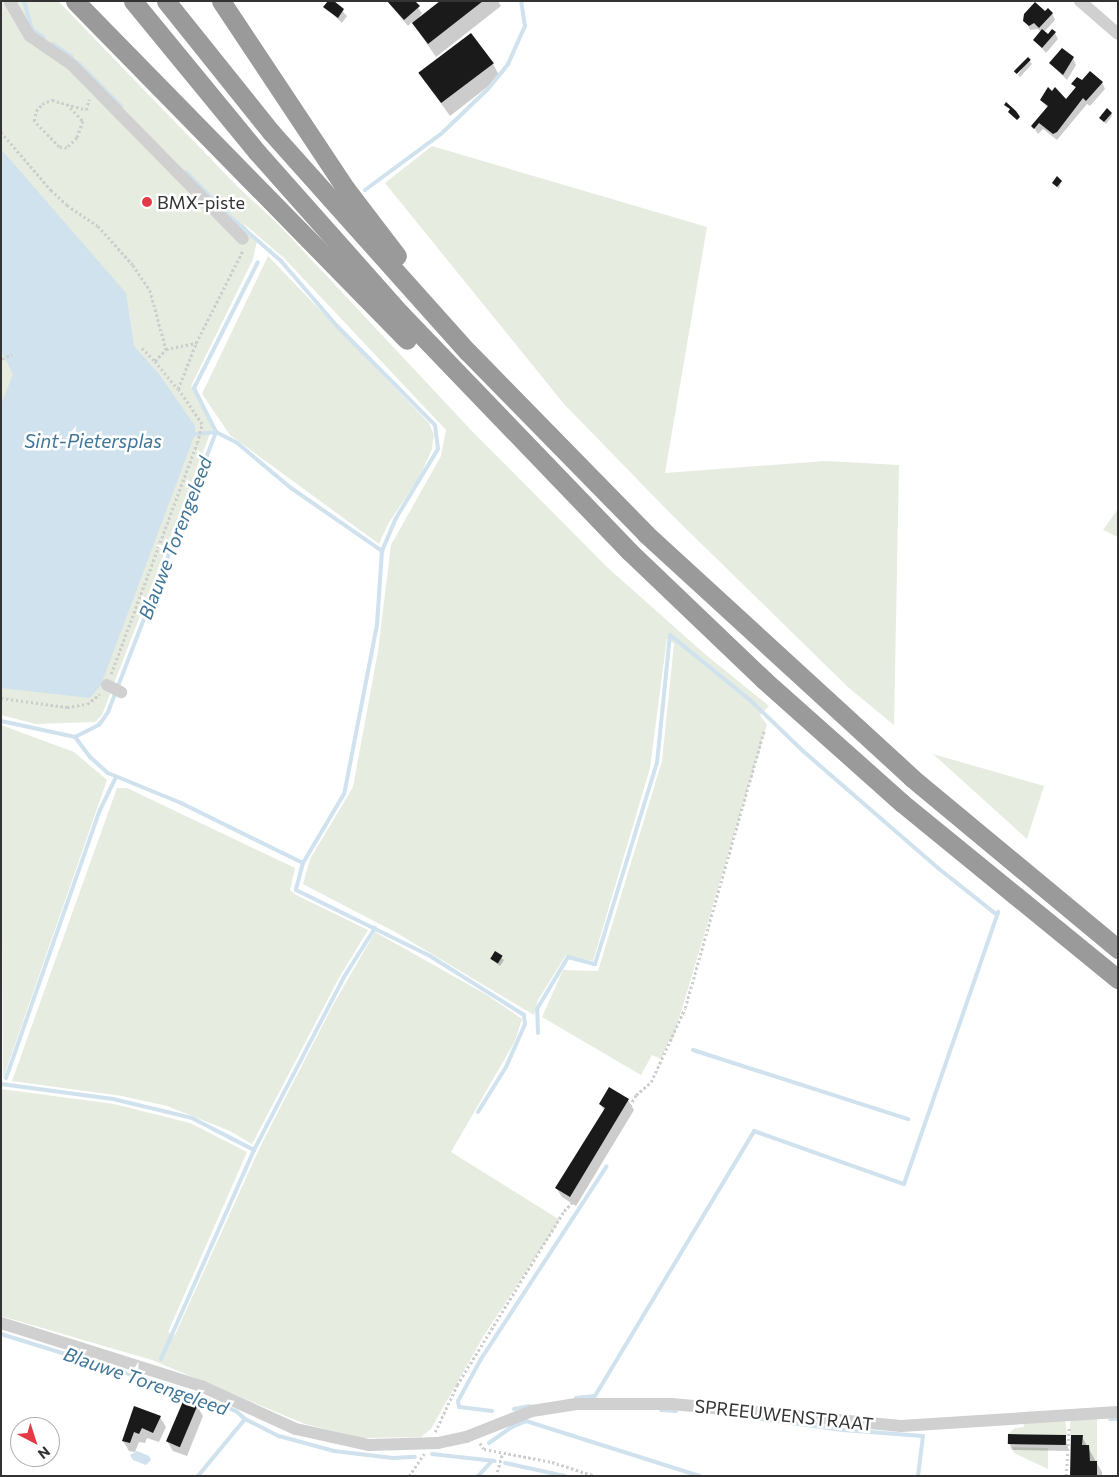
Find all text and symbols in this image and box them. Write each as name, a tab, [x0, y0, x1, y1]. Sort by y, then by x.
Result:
place label: BMX-piste	[157, 191, 245, 213]
marker: BMX-piste	[141, 196, 153, 208]
water label: Sint-Pietersplas	[24, 430, 162, 452]
water label: Blauwe Torengeleed	[133, 453, 217, 623]
water label: Blauwe Torengeleed	[61, 1342, 231, 1420]
street label: SPREEUWENSTRAAT	[693, 1395, 875, 1435]
north arrow	[10, 1417, 60, 1467]
text: N	[35, 1443, 54, 1463]

